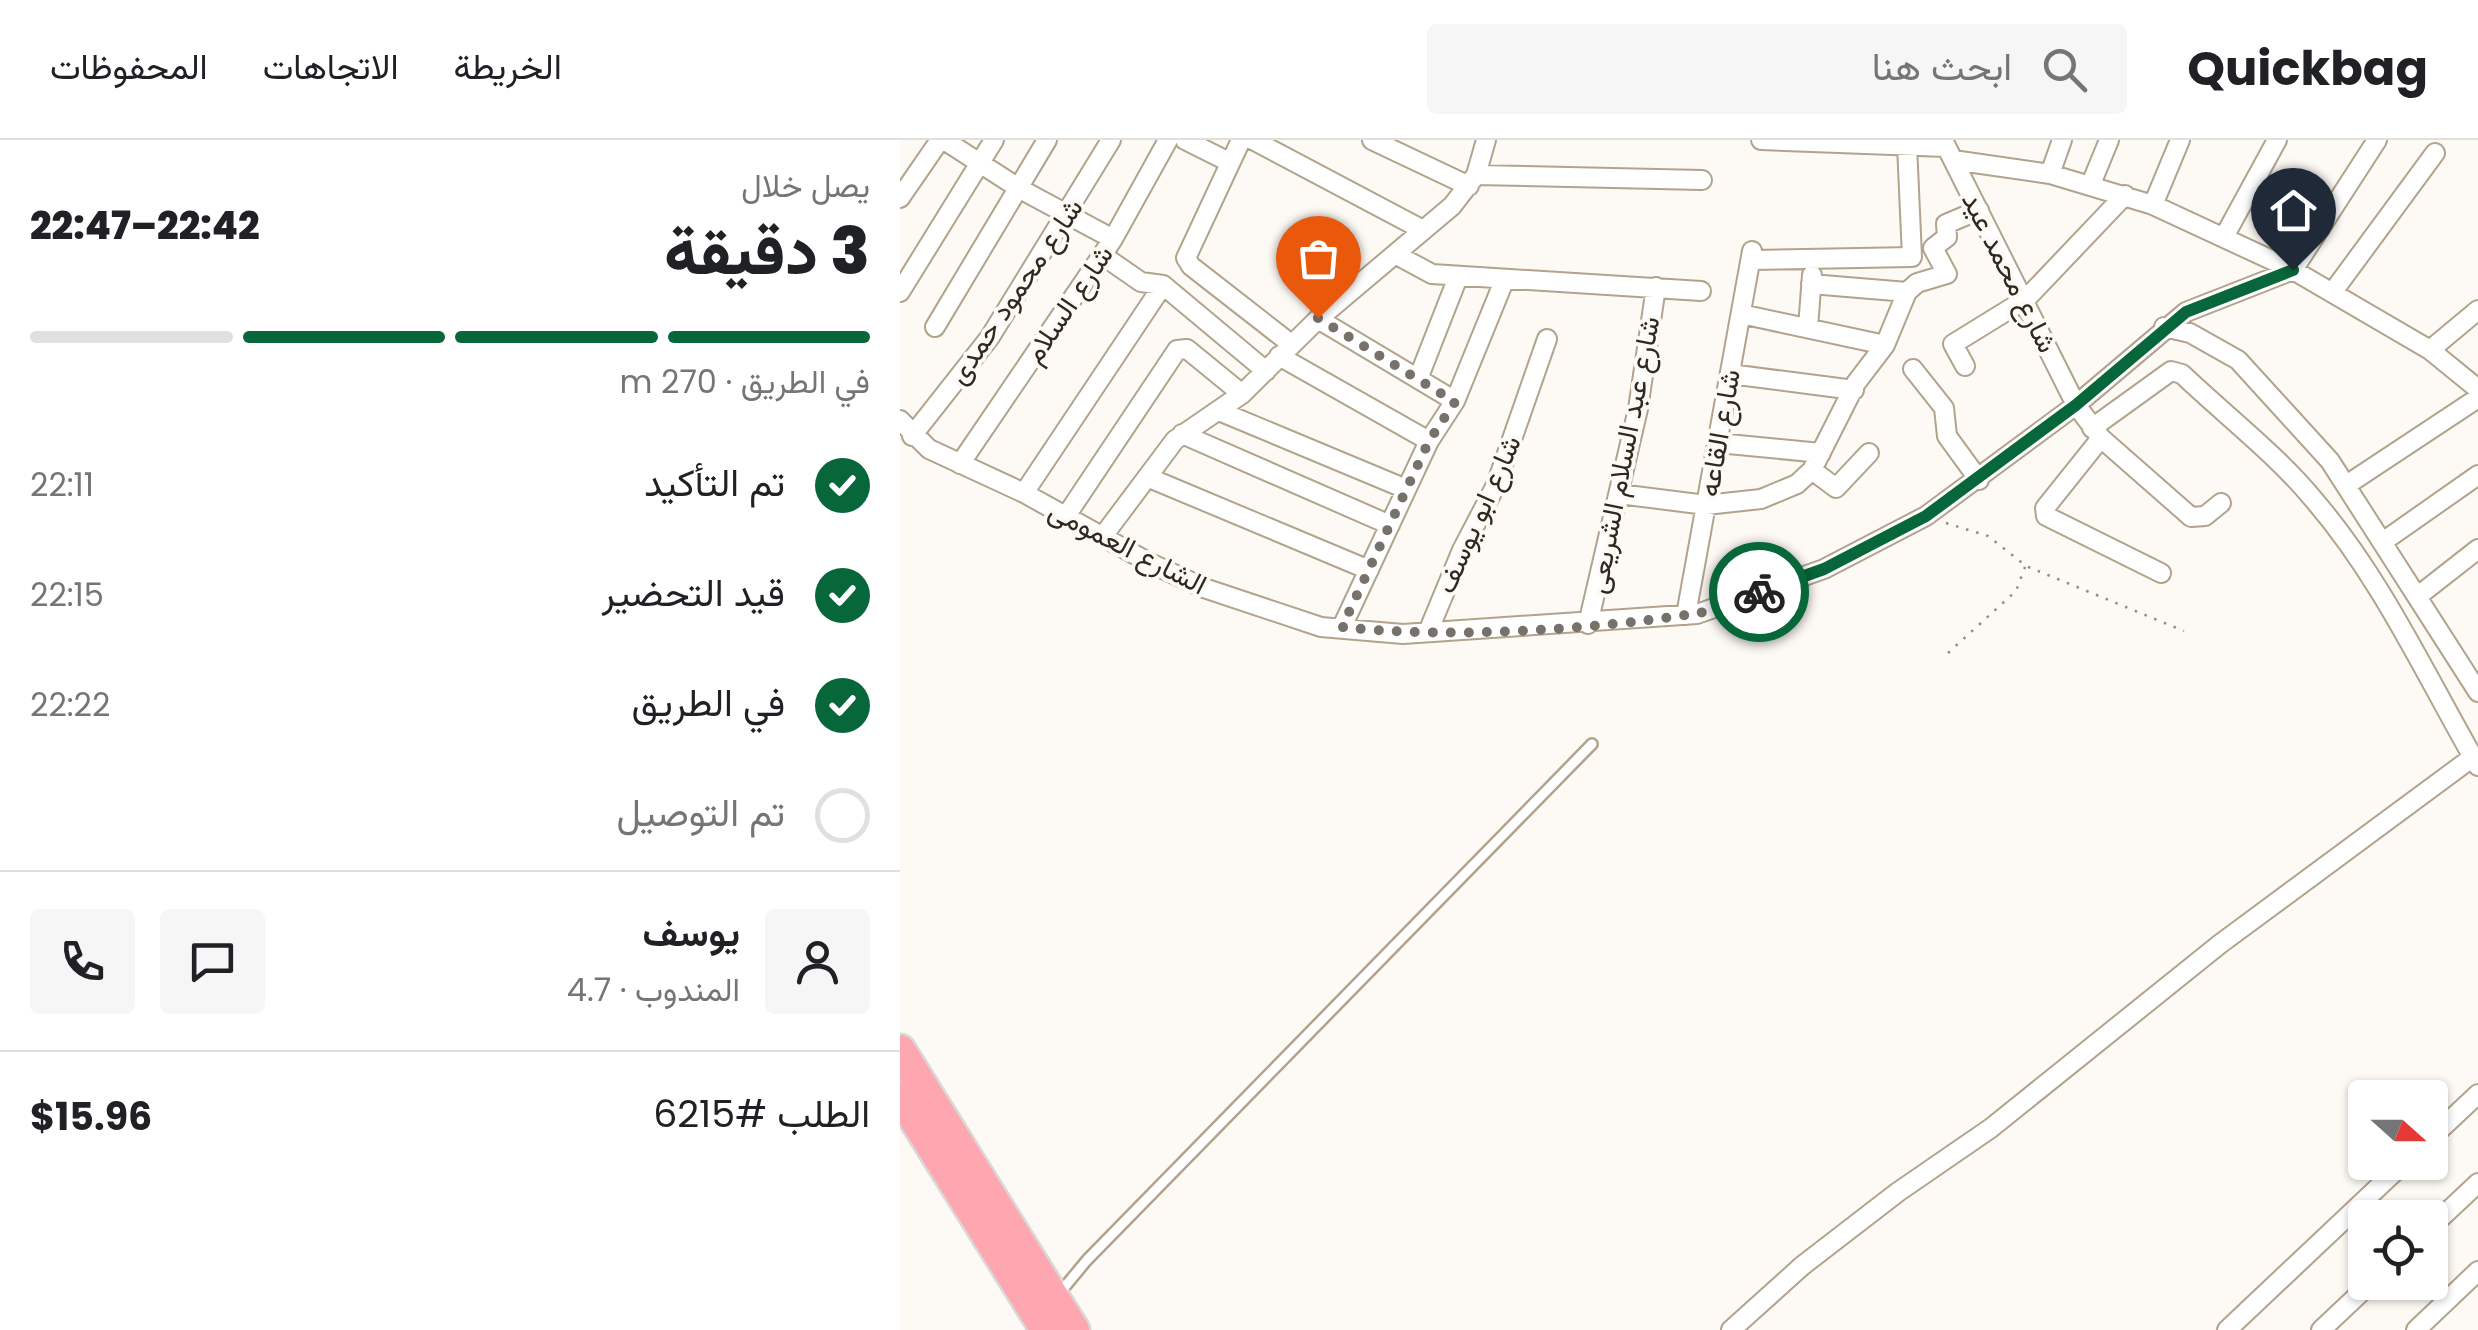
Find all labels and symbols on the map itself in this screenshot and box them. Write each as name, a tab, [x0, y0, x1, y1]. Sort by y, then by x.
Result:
pin	[2251, 168, 2336, 271]
street label: شارع محمد عيد	[1952, 185, 2067, 359]
street label: شارع محمود حمدى	[939, 191, 1092, 392]
pin	[1276, 216, 1361, 319]
street label: شارع السلام	[1014, 237, 1122, 371]
street label: شارع عبد السلام الشريعى	[1577, 313, 1669, 597]
street label: شارع القاعه	[1689, 366, 1750, 500]
street label: شارع ابو يوسف	[1426, 429, 1531, 599]
street label: الشارع العمومى	[1042, 491, 1214, 604]
courier	[1709, 542, 1809, 642]
north arrow	[2348, 1080, 2448, 1180]

